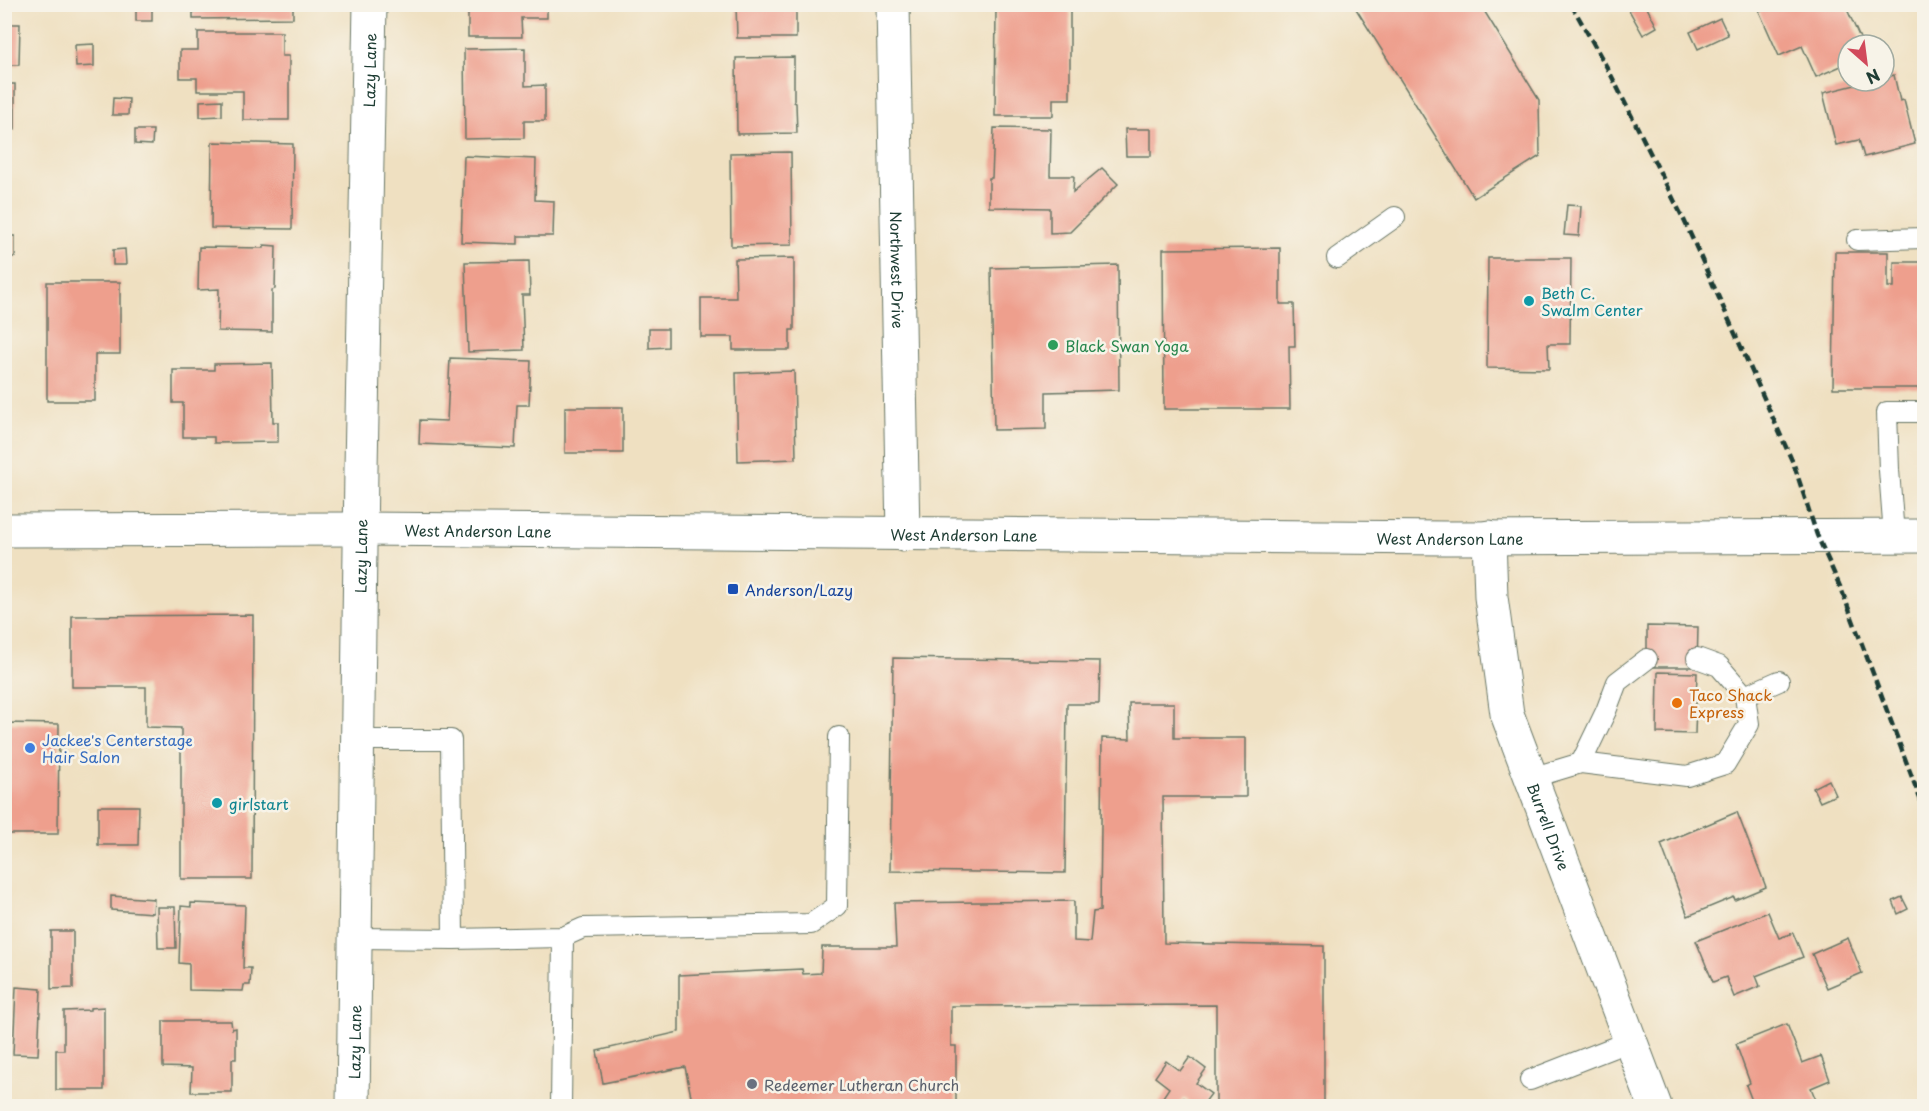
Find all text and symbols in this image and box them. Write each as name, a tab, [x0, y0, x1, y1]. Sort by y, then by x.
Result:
street label: Lazy Lane	[356, 33, 381, 108]
north arrow	[1836, 33, 1896, 93]
text: N	[1862, 64, 1885, 91]
street label: Northwest Drive	[885, 211, 911, 329]
place label: Beth C. Swalm Center	[1541, 281, 1643, 321]
marker: Beth C. Swalm Center	[1522, 294, 1536, 308]
place label: Black Swan Yoga	[1065, 334, 1189, 357]
marker: Black Swan Yoga	[1046, 338, 1060, 352]
street label: West Anderson Lane	[404, 518, 552, 542]
street label: Lazy Lane	[348, 519, 372, 593]
street label: West Anderson Lane	[890, 522, 1038, 546]
street label: West Anderson Lane	[1376, 526, 1524, 550]
place label: Anderson/Lazy	[745, 578, 853, 601]
marker: Anderson/Lazy	[726, 582, 740, 596]
place label: Taco Shack Express	[1689, 683, 1772, 723]
marker: Taco Shack Express	[1670, 696, 1684, 710]
place label: Jackee's Centerstage Hair Salon	[42, 728, 193, 768]
marker: Jackee's Centerstage Hair Salon	[23, 741, 37, 755]
street label: Burrell Drive	[1522, 779, 1576, 873]
place label: girlstart	[229, 792, 289, 815]
marker: girlstart	[210, 796, 224, 810]
street label: Lazy Lane	[342, 1005, 366, 1079]
place label: Redeemer Lutheran Church	[764, 1073, 959, 1096]
marker: Redeemer Lutheran Church	[745, 1077, 759, 1091]

